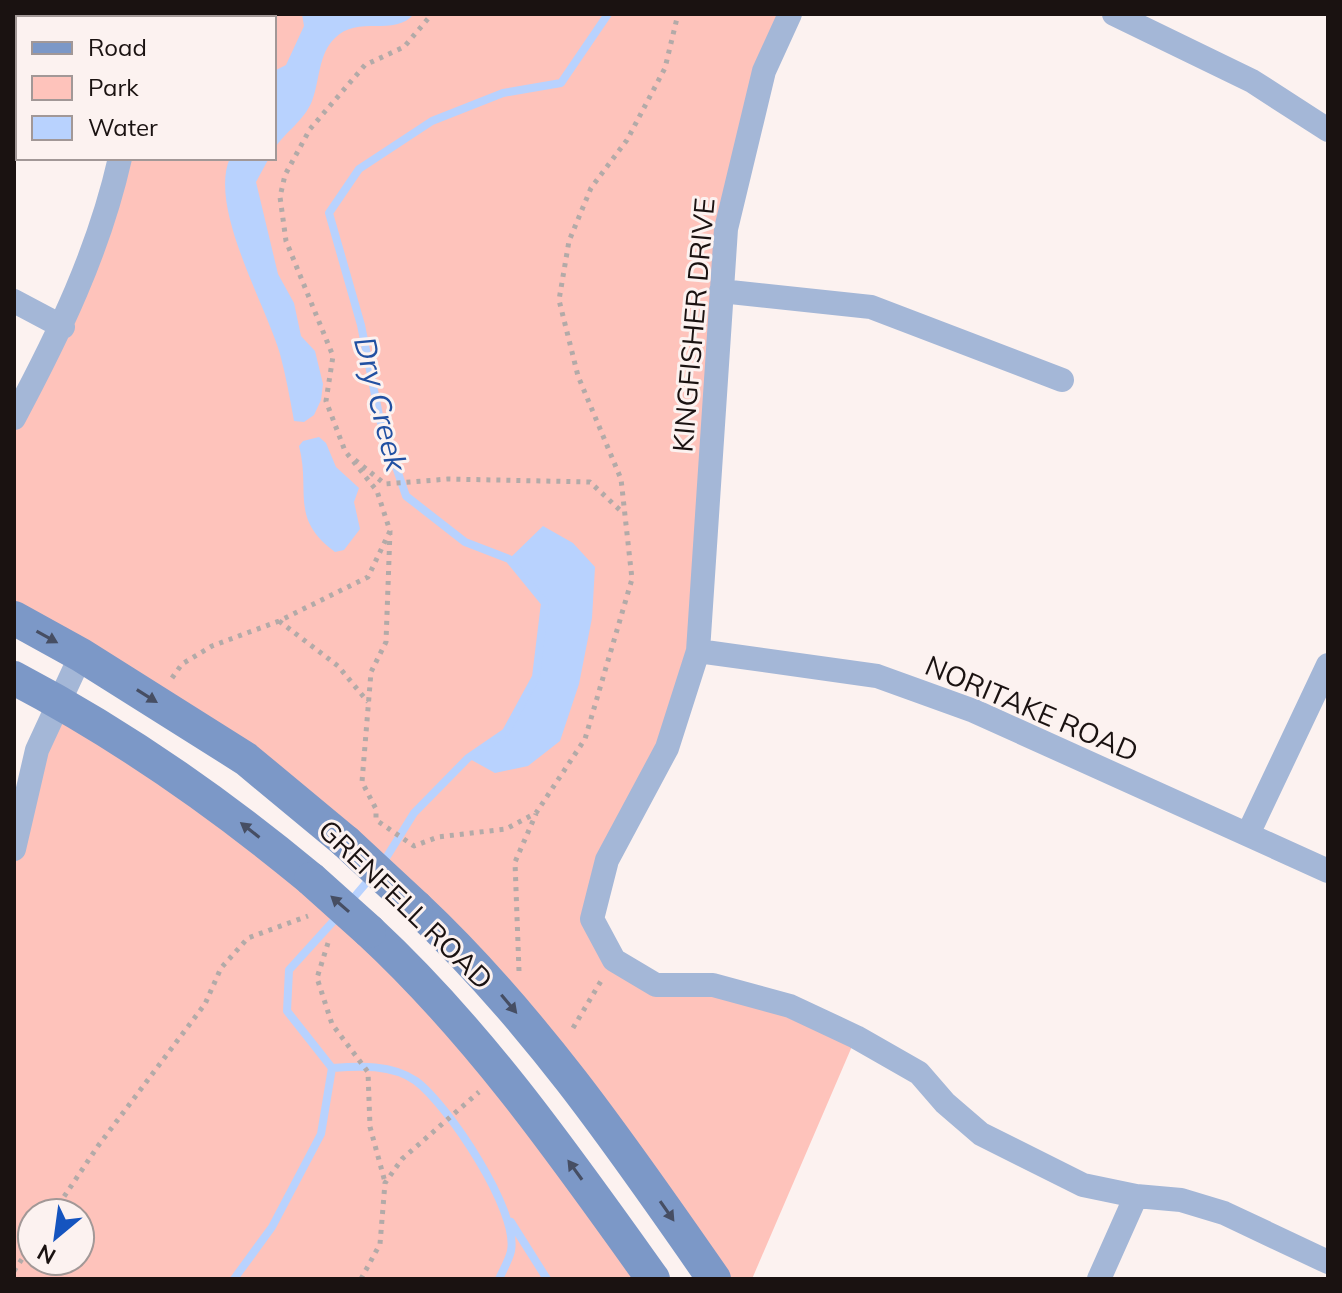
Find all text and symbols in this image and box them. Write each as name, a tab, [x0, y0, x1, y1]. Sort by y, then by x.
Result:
legend	[16, 16, 276, 160]
text: Road	[88, 32, 147, 62]
text: Park	[88, 72, 139, 102]
text: Water	[88, 112, 158, 142]
street label: KINGFISHER DRIVE	[664, 196, 722, 454]
water label: Dry Creek	[346, 333, 416, 477]
one-way arrow	[36, 630, 59, 643]
street label: NORITAKE ROAD	[920, 647, 1144, 769]
one-way arrow	[136, 689, 158, 703]
street label: GRENFELL ROAD	[311, 812, 501, 996]
one-way arrow	[240, 822, 260, 838]
one-way arrow	[331, 896, 350, 914]
one-way arrow	[499, 995, 517, 1014]
one-way arrow	[567, 1160, 583, 1180]
north arrow	[16, 1197, 96, 1277]
one-way arrow	[658, 1200, 674, 1221]
text: N	[32, 1238, 60, 1271]

